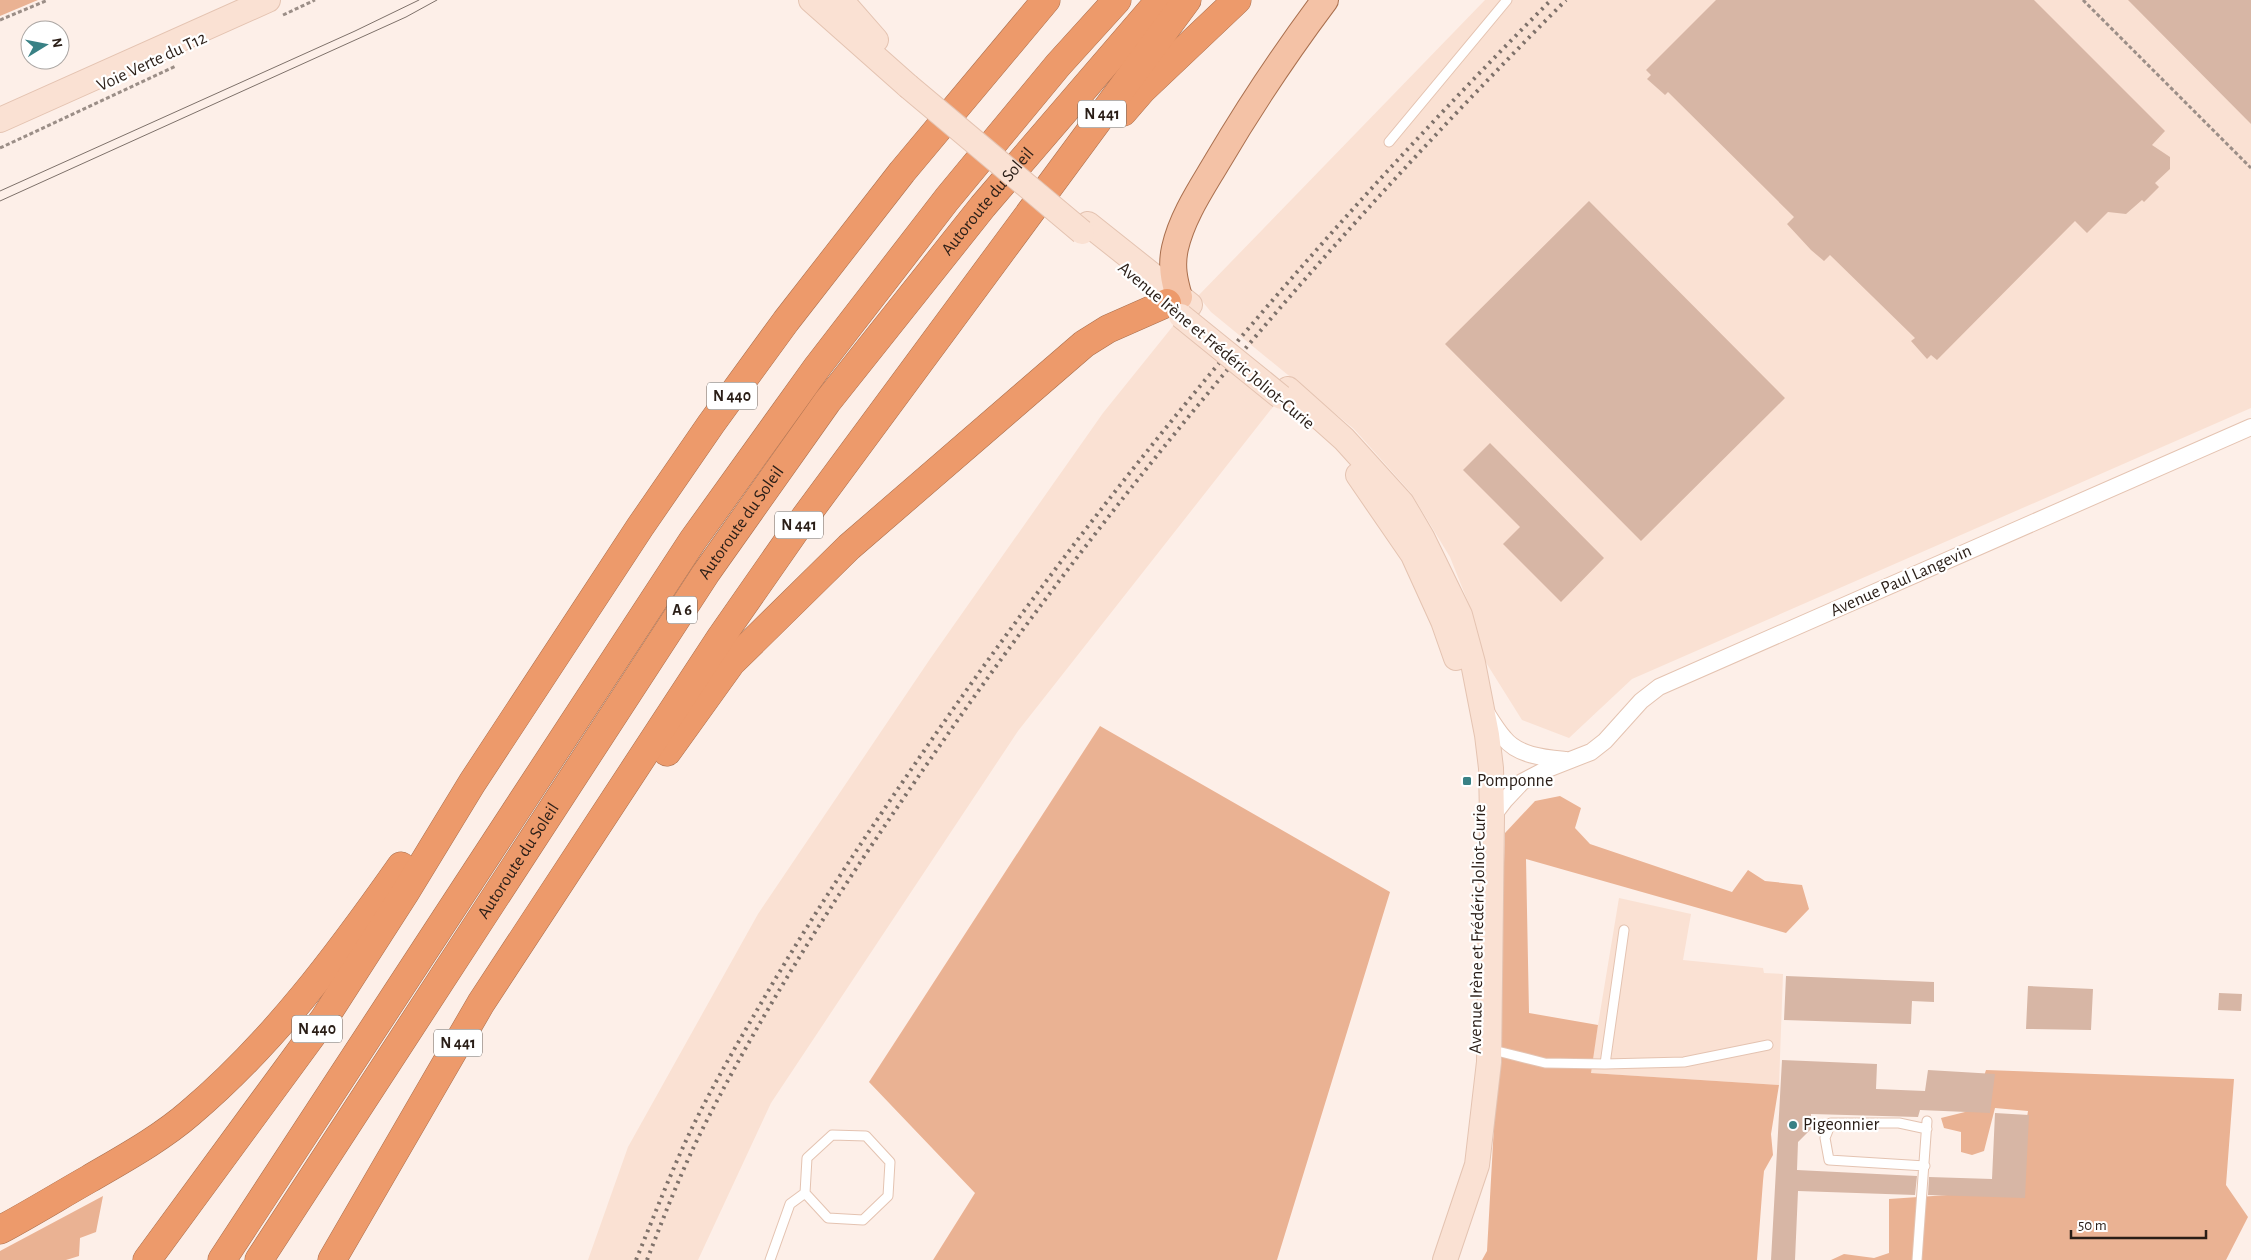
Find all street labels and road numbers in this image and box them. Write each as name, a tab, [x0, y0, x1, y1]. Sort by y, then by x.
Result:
street label: Voie Verte du T12	[94, 29, 210, 95]
road number: N 441	[1078, 100, 1126, 128]
street label: Autoroute du Soleil	[938, 144, 1038, 259]
street label: Avenue Irène et Frédéric Joliot-Curie	[1114, 259, 1318, 433]
road number: N 440	[707, 382, 757, 410]
street label: Autoroute du Soleil	[695, 463, 788, 583]
road number: N 441	[775, 512, 823, 538]
street label: Avenue Paul Langevin	[1828, 542, 1974, 620]
road number: A 6	[667, 596, 697, 624]
street label: Autoroute du Soleil	[474, 800, 563, 922]
street label: Avenue Irène et Frédéric Joliot-Curie	[1467, 804, 1489, 1054]
road number: N 440	[292, 1016, 342, 1042]
road number: N 441	[434, 1030, 482, 1056]

